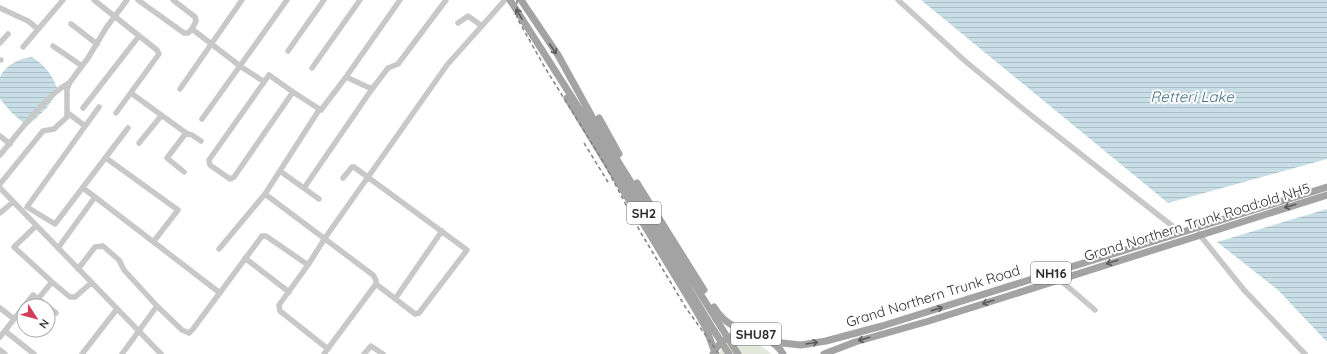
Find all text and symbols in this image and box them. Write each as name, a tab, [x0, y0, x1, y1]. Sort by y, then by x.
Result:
one-way arrow	[514, 8, 522, 20]
one-way arrow	[549, 43, 557, 54]
water label: Retteri Lake	[1150, 87, 1234, 106]
street label: Grand Northern Trunk Road:old NH5	[1082, 179, 1312, 265]
road number: SH2	[627, 202, 661, 224]
one-way arrow	[1283, 203, 1296, 210]
one-way arrow	[1106, 259, 1119, 266]
street label: Grand Northern Trunk Road	[844, 261, 1022, 331]
road number: NH16	[1031, 262, 1071, 284]
north arrow	[16, 298, 56, 338]
one-way arrow	[982, 299, 995, 306]
one-way arrow	[931, 305, 944, 312]
text: N	[36, 316, 52, 331]
road number: SHU87	[731, 323, 781, 345]
one-way arrow	[858, 336, 871, 343]
one-way arrow	[805, 339, 818, 347]

